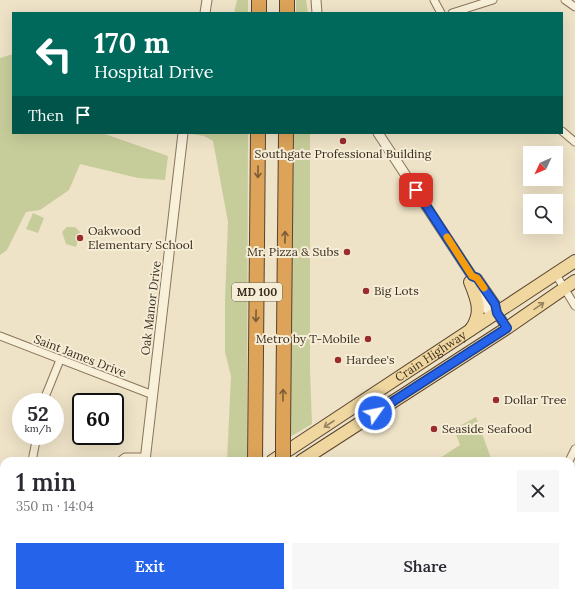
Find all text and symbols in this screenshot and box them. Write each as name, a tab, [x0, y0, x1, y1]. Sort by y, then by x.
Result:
text: 170 m	[94, 25, 169, 61]
icon: left	[28, 28, 80, 80]
text: Hospital Drive	[94, 60, 214, 83]
icon: arrive	[72, 104, 94, 126]
text: Then	[28, 106, 64, 125]
marker: Southgate Professional Building	[338, 136, 348, 146]
place label: Southgate Professional Building	[255, 146, 432, 161]
north arrow	[523, 146, 563, 186]
map controls	[523, 146, 563, 234]
one-way arrow	[254, 165, 262, 178]
pin	[399, 173, 433, 207]
icon: arrive	[405, 179, 427, 201]
button: search	[523, 194, 563, 234]
place label: Oakwood Elementary School	[88, 223, 193, 252]
one-way arrow	[281, 231, 289, 244]
marker: Oakwood Elementary School	[75, 233, 85, 243]
place label: Mr. Pizza & Subs	[247, 244, 339, 259]
marker: Mr. Pizza & Subs	[342, 247, 352, 257]
street label: Oak Manor Drive	[137, 259, 164, 356]
road number: MD 100	[232, 283, 282, 301]
place label: Big Lots	[374, 283, 419, 298]
marker: Big Lots	[361, 286, 371, 296]
one-way arrow	[533, 302, 544, 310]
one-way arrow	[252, 309, 260, 322]
street label: Crain Highway	[392, 327, 469, 385]
street label: Saint James Drive	[32, 331, 129, 380]
place label: Metro by T-Mobile	[256, 331, 360, 346]
marker: Metro by T-Mobile	[363, 334, 373, 344]
place label: Hardee's	[346, 352, 395, 367]
marker: Hardee's	[333, 355, 343, 365]
one-way arrow	[280, 389, 287, 402]
position arrow	[354, 392, 396, 434]
place label: Dollar Tree	[504, 392, 567, 407]
speed limit sign: 60	[72, 393, 124, 445]
marker: Dollar Tree	[491, 395, 501, 405]
text: 52	[27, 401, 49, 426]
one-way arrow	[323, 420, 335, 428]
place label: Seaside Seafood	[442, 421, 532, 436]
text: km/h	[24, 422, 52, 435]
marker: Seaside Seafood	[429, 424, 439, 434]
text: 1 min	[16, 467, 76, 498]
button: close	[517, 470, 559, 512]
text: 350 m · 14:04	[16, 498, 94, 515]
button: Exit	[16, 543, 284, 589]
button: Share	[292, 543, 559, 589]

